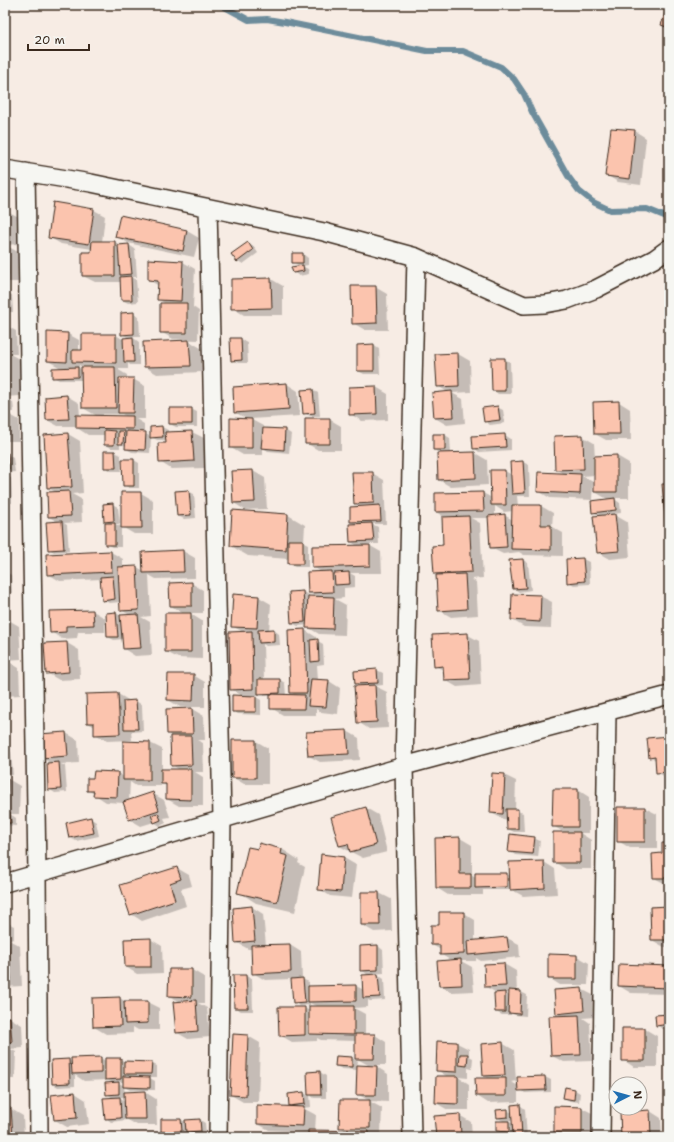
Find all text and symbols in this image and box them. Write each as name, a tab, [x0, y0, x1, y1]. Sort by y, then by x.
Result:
scale bar	[28, 26, 89, 52]
text: 20 m	[34, 32, 65, 48]
north arrow	[608, 1076, 648, 1116]
text: N	[630, 1090, 645, 1100]

